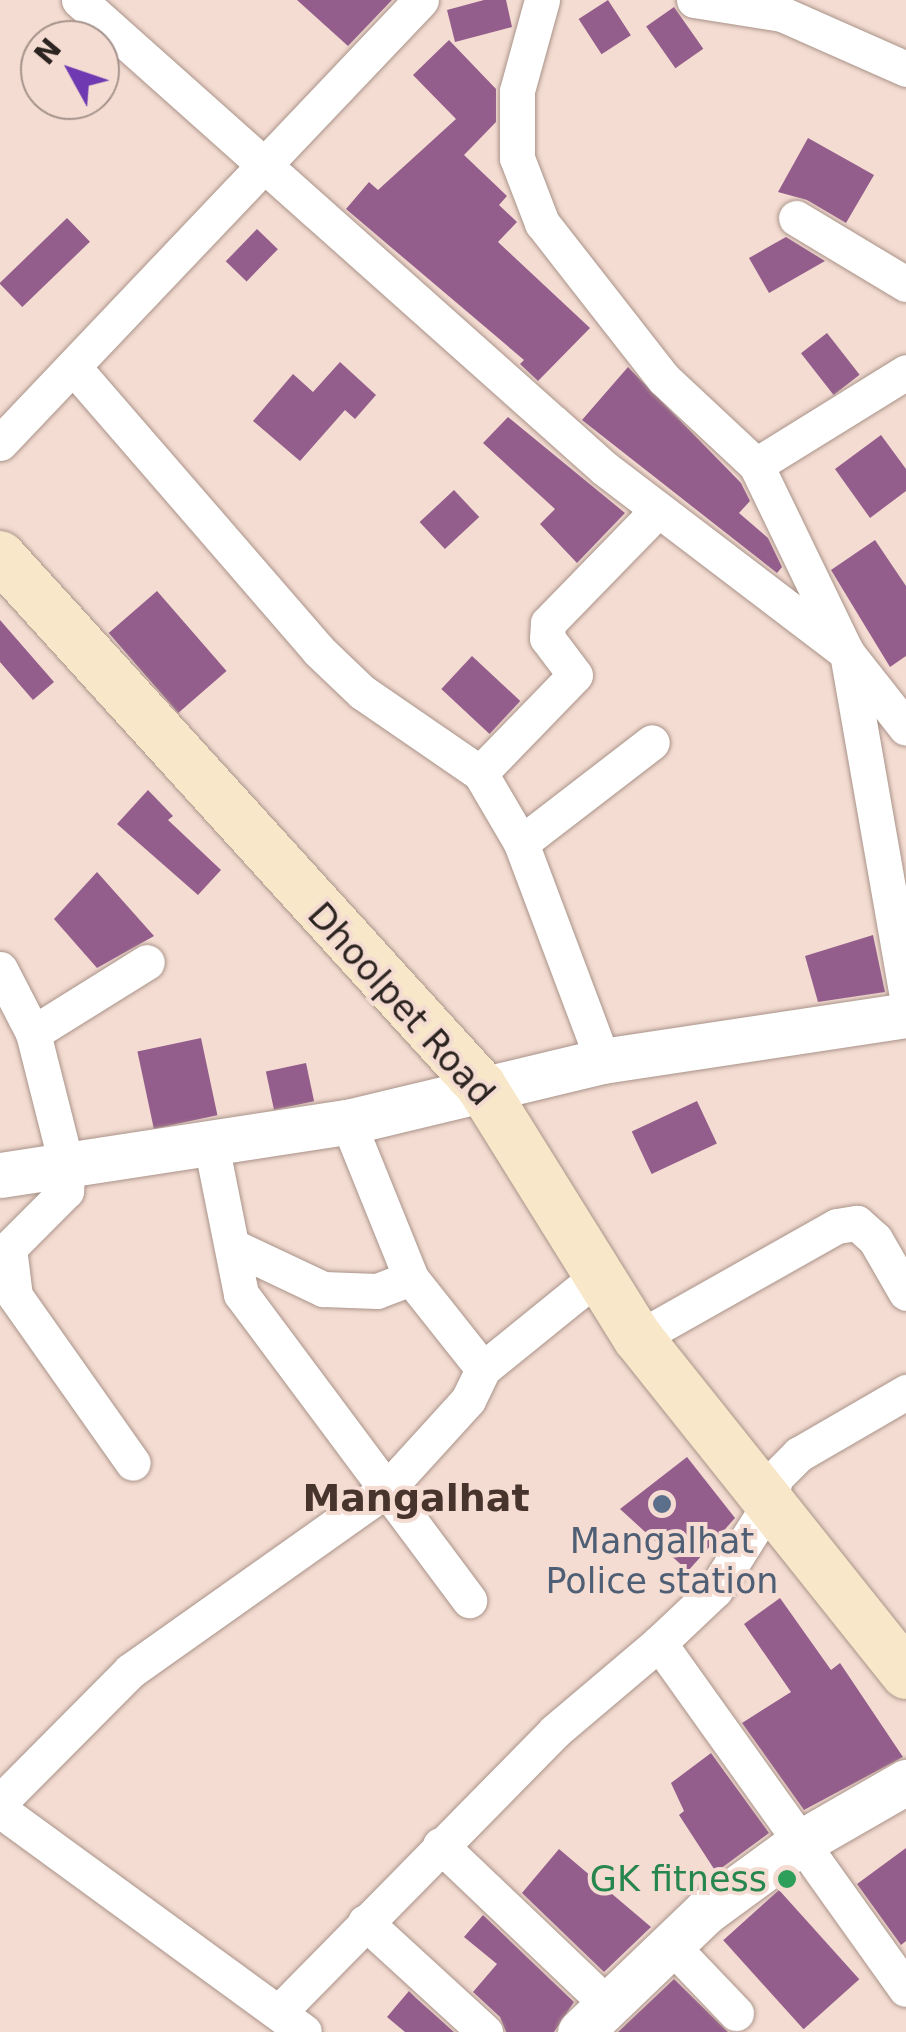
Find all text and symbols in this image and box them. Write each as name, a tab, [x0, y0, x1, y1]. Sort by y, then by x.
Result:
north arrow	[20, 20, 120, 120]
text: N	[28, 32, 68, 71]
street label: Dhoolpet Road	[299, 894, 503, 1114]
district label: Mangalhat	[302, 1476, 530, 1522]
marker: Mangalhat Police station	[651, 1493, 673, 1515]
place label: Mangalhat Police station	[545, 1520, 779, 1602]
place label: GK fitness	[590, 1858, 767, 1900]
marker: GK fitness	[776, 1868, 798, 1890]

